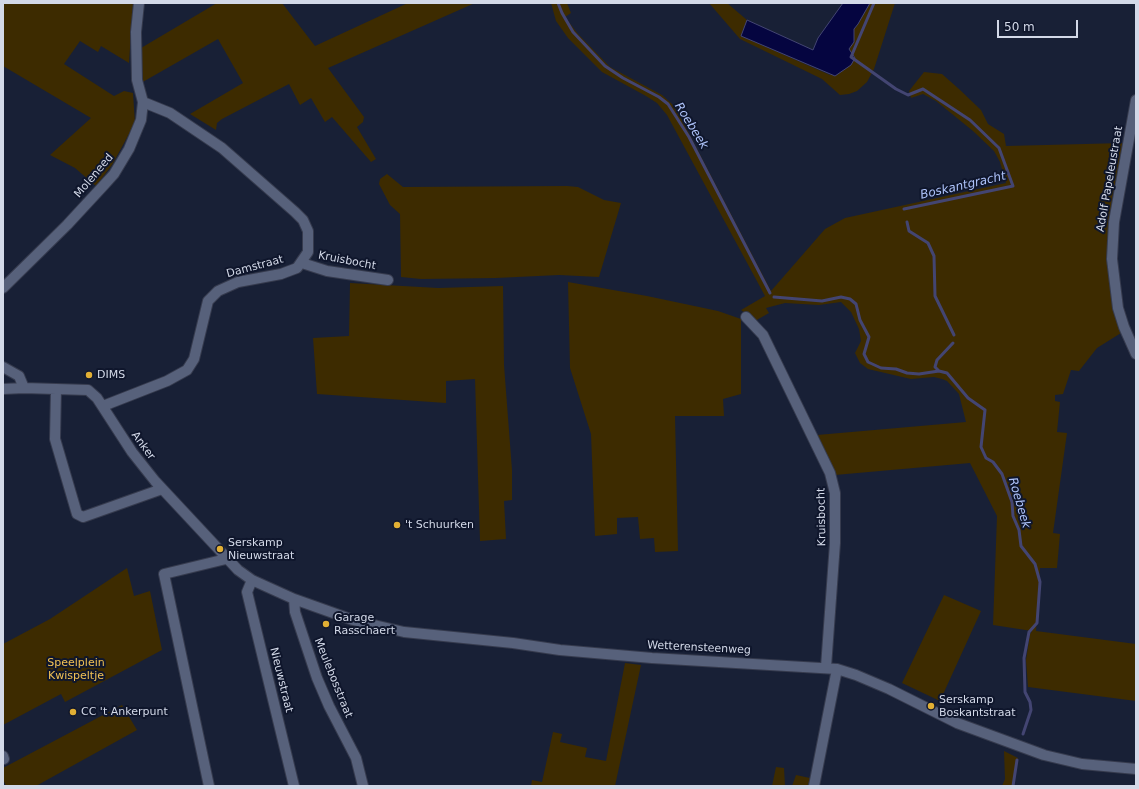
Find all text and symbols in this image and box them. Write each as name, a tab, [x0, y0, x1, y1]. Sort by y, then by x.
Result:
scale bar	[999, 12, 1080, 38]
text: 50 m	[1004, 20, 1035, 34]
water label: Roebeek	[671, 100, 711, 152]
street label: Adolf Papeleustraat	[1094, 125, 1126, 233]
street label: Moleneed	[72, 151, 116, 201]
water label: Boskantgracht	[919, 169, 1007, 203]
street label: Kruisbocht	[317, 249, 377, 273]
street label: Damstraat	[225, 253, 285, 281]
place label: DIMS	[97, 368, 125, 382]
marker: DIMS	[84, 370, 94, 380]
street label: Anker	[128, 429, 158, 463]
water label: Roebeek	[1005, 476, 1033, 530]
street label: Kruisbocht	[815, 488, 829, 546]
place label: 't Schuurken	[405, 518, 474, 532]
marker: 't Schuurken	[392, 520, 402, 530]
place label: Serskamp Nieuwstraat	[228, 536, 294, 562]
marker: Serskamp Nieuwstraat	[215, 544, 225, 554]
place label: Garage Rasschaert	[334, 611, 395, 637]
marker: Garage Rasschaert	[321, 619, 331, 629]
street label: Meulebosstraat	[311, 636, 355, 720]
street label: Wetterensteenweg	[647, 639, 751, 657]
street label: Nieuwstraat	[267, 646, 295, 714]
park label: Speelplein Kwispeltje	[47, 656, 105, 682]
place label: Serskamp Boskantstraat	[939, 693, 1016, 719]
marker: Serskamp Boskantstraat	[926, 701, 936, 711]
place label: CC 't Ankerpunt	[81, 705, 168, 719]
marker: CC 't Ankerpunt	[68, 707, 78, 717]

